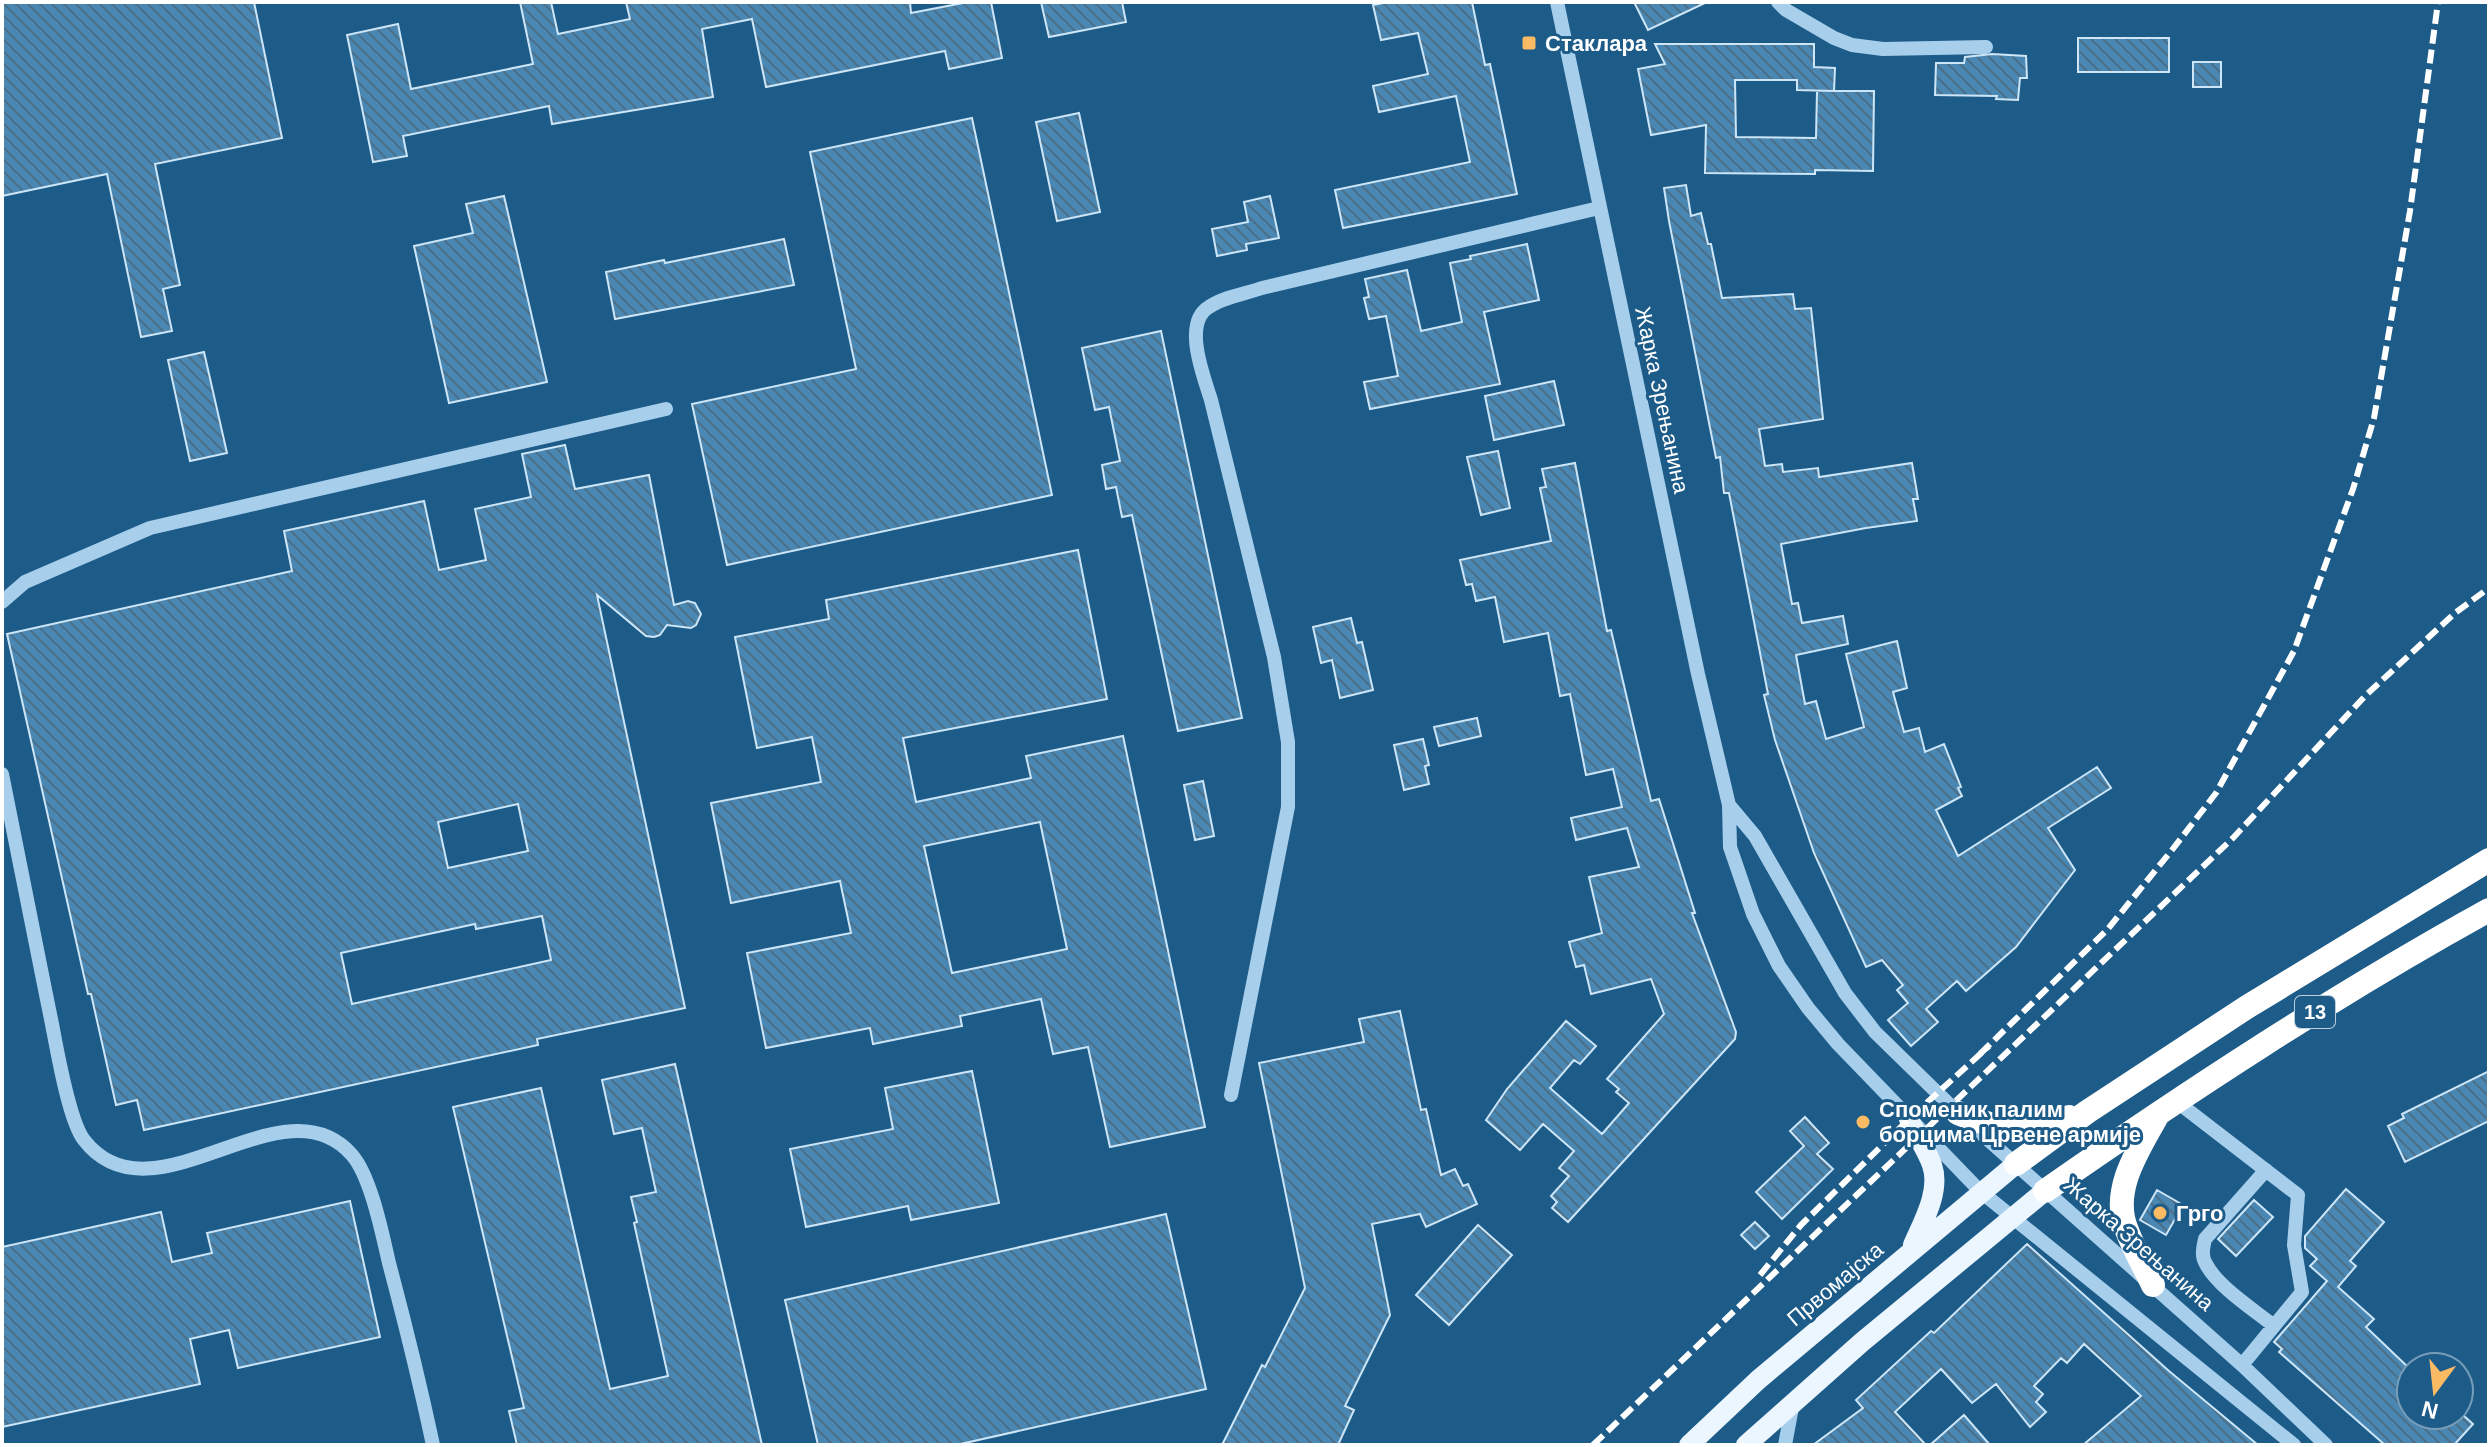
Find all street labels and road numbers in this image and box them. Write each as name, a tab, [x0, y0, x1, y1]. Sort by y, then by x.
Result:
street label: Жарка Зрењанина	[1630, 304, 1694, 496]
road number: 13	[2295, 996, 2335, 1028]
street label: Жарка Зрењанина	[2059, 1172, 2220, 1316]
street label: Првомајска	[1782, 1236, 1889, 1331]

